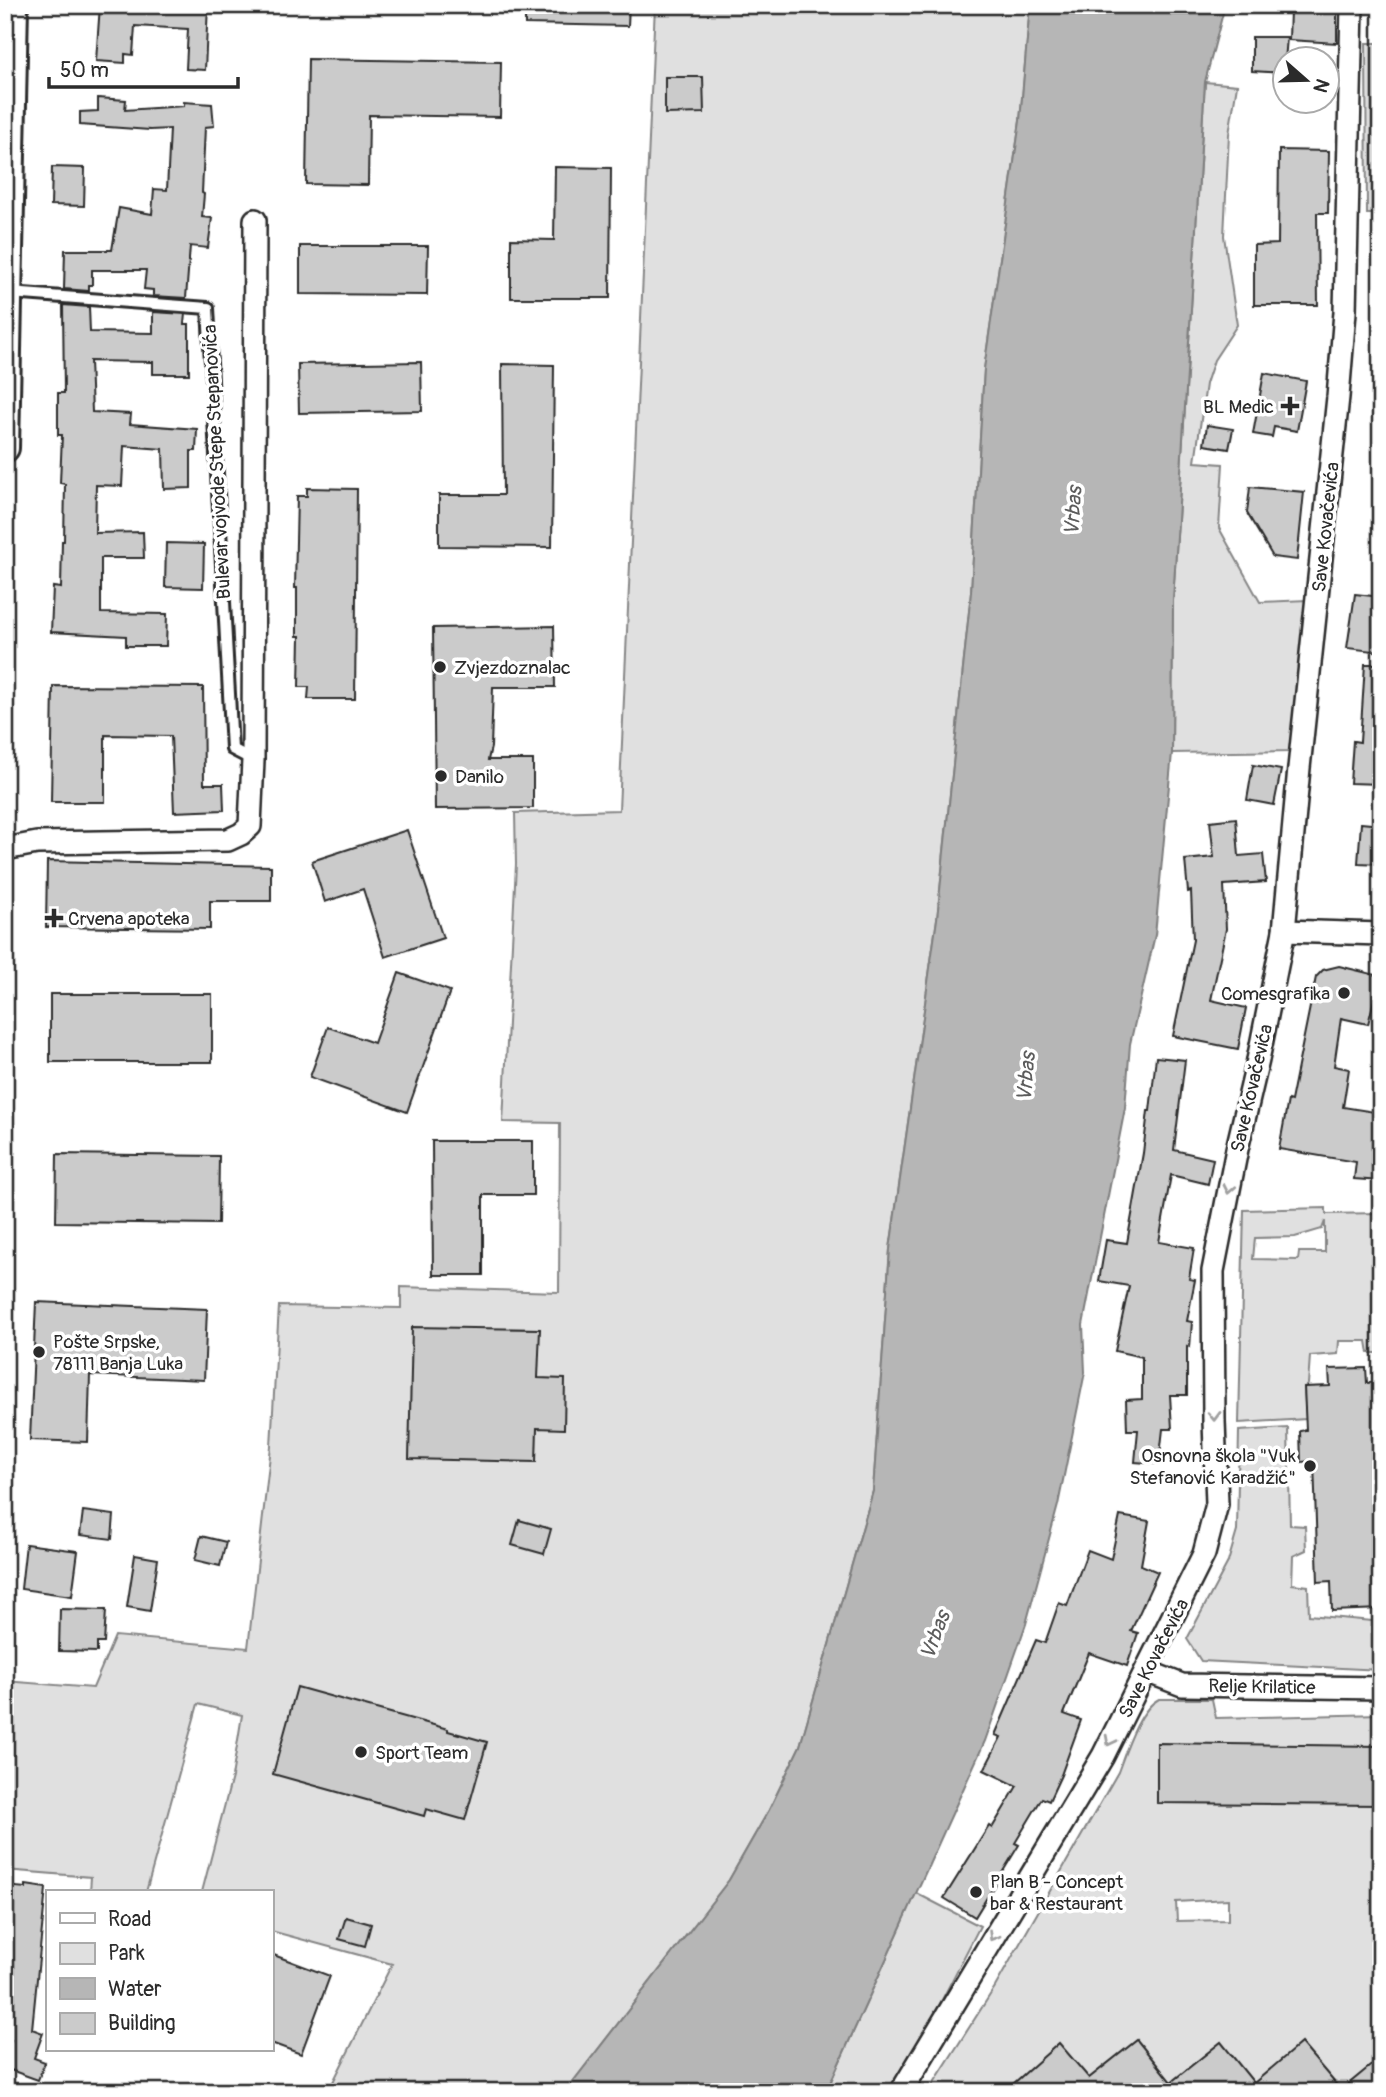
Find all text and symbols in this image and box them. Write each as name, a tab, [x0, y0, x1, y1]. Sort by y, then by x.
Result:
scale bar	[49, 46, 238, 90]
north arrow	[1270, 46, 1340, 116]
text: 50 m	[60, 57, 109, 84]
text: N	[1308, 75, 1335, 96]
street label: Bulevar vojvode Stepe Stepanovića	[198, 324, 236, 600]
place label: BL Medic	[1203, 395, 1274, 419]
marker: BL Medic	[1280, 396, 1300, 416]
street label: Save Kovačevića	[1307, 461, 1345, 593]
water label: Vrbas	[1058, 483, 1089, 537]
place label: Zvjezdoznalac	[454, 656, 571, 680]
marker: Zvjezdoznalac	[432, 659, 448, 675]
place label: Danilo	[455, 765, 504, 789]
marker: Danilo	[433, 768, 449, 784]
place label: Crvena apoteka	[68, 907, 190, 931]
marker: Crvena apoteka	[46, 910, 62, 926]
place label: Comesgrafika	[1221, 982, 1330, 1006]
marker: Comesgrafika	[1336, 985, 1352, 1001]
street label: Save Kovačevića	[1226, 1022, 1278, 1155]
water label: Vrbas	[1011, 1049, 1042, 1103]
one-way arrow	[1222, 1183, 1237, 1195]
place label: Pošte Srpske, 78111 Banja Luka	[53, 1330, 183, 1376]
marker: Pošte Srpske, 78111 Banja Luka	[31, 1344, 47, 1360]
one-way arrow	[1206, 1411, 1222, 1421]
place label: Osnovna škola "Vuk Stefanović Karadžić"	[1129, 1444, 1296, 1490]
marker: Osnovna škola "Vuk Stefanović Karadžić"	[1302, 1458, 1318, 1474]
street label: Save Kovačevića	[1114, 1595, 1194, 1722]
water label: Vrbas	[914, 1605, 958, 1663]
street label: Relje Krilatice	[1208, 1674, 1316, 1700]
one-way arrow	[1105, 1734, 1119, 1746]
place label: Sport Team	[375, 1741, 468, 1765]
marker: Sport Team	[353, 1744, 369, 1760]
place label: Plan B - Concept bar & Restaurant	[990, 1870, 1124, 1916]
marker: Plan B - Concept bar & Restaurant	[968, 1884, 984, 1900]
legend	[46, 1890, 273, 2052]
text: Road	[108, 1906, 152, 1933]
one-way arrow	[988, 1929, 1001, 1942]
text: Park	[108, 1940, 145, 1967]
text: Water	[108, 1976, 162, 2003]
text: Building	[108, 2010, 175, 2037]

